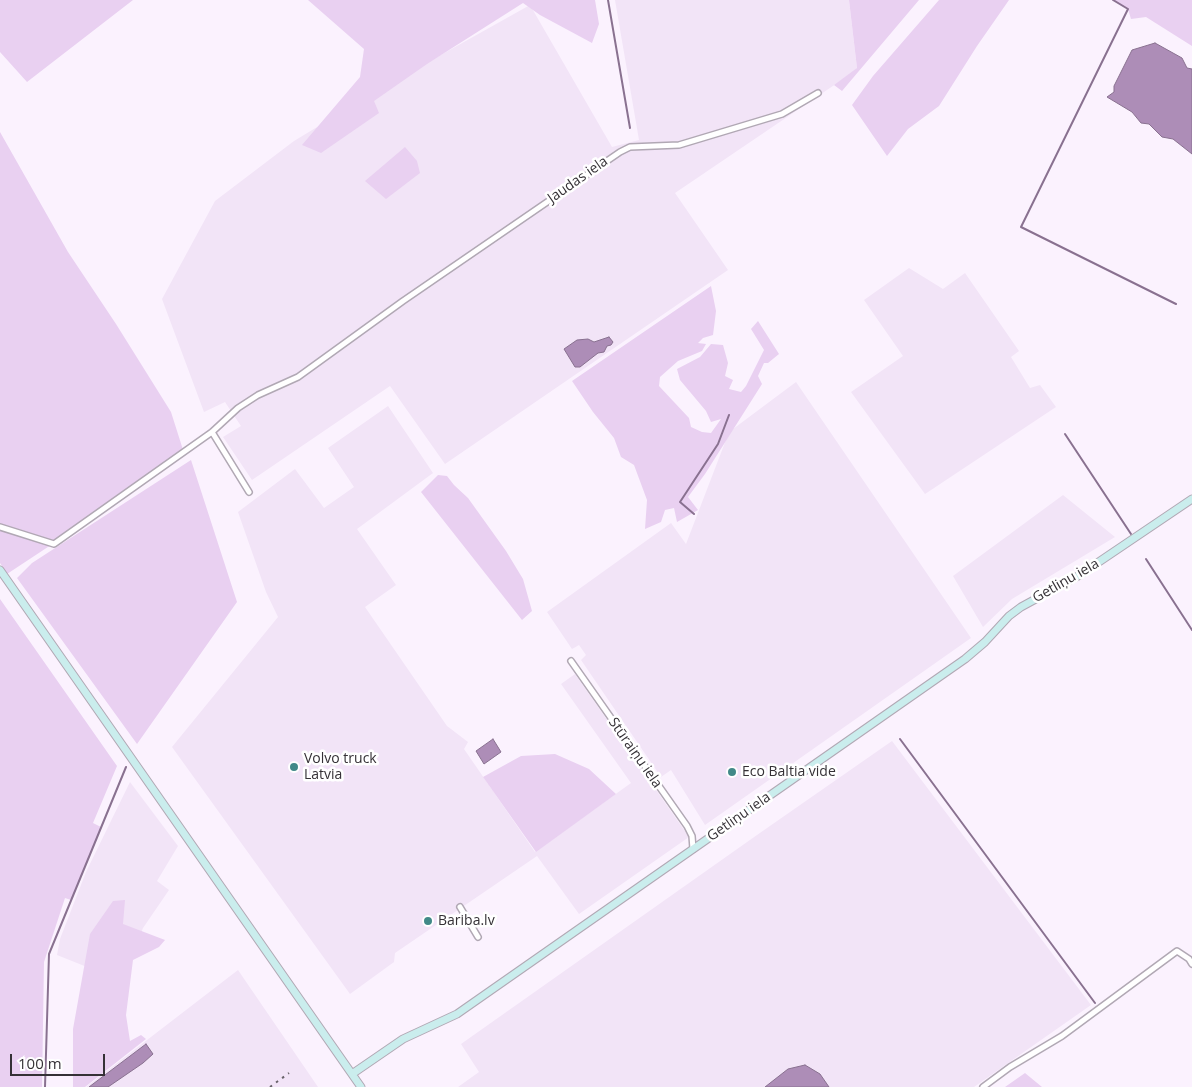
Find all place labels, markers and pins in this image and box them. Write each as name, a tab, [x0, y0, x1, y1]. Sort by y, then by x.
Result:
place label: Volvo truck Latvia	[304, 751, 377, 784]
marker: Volvo truck Latvia	[288, 761, 300, 773]
place label: Eco Baltia vide	[742, 764, 836, 780]
marker: Eco Baltia vide	[726, 766, 738, 778]
place label: Bariba.lv	[438, 913, 495, 929]
marker: Bariba.lv	[422, 915, 434, 927]

